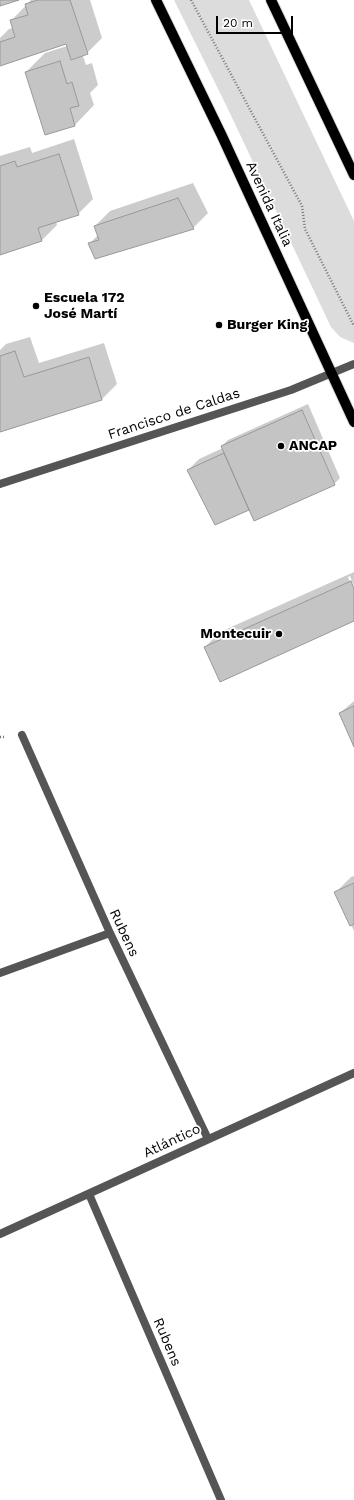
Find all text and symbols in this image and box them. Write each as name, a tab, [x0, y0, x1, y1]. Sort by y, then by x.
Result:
scale bar	[218, 8, 295, 34]
text: 20 m	[223, 16, 253, 30]
street label: Avenida Italia	[242, 159, 296, 249]
place label: Escuela 172 José Martí	[44, 290, 125, 322]
marker: Escuela 172 José Martí	[31, 301, 41, 311]
place label: Burger King	[227, 317, 307, 333]
marker: Burger King	[214, 320, 224, 330]
street label: Francisco de Caldas	[106, 385, 242, 443]
place label: ANCAP	[289, 438, 337, 454]
marker: ANCAP	[276, 441, 286, 451]
place label: Montecuir	[200, 626, 271, 642]
marker: Montecuir	[274, 629, 284, 639]
street label: Rubens	[106, 906, 142, 960]
street label: Atlántico	[141, 1120, 203, 1162]
street label: Rubens	[149, 1315, 185, 1369]

